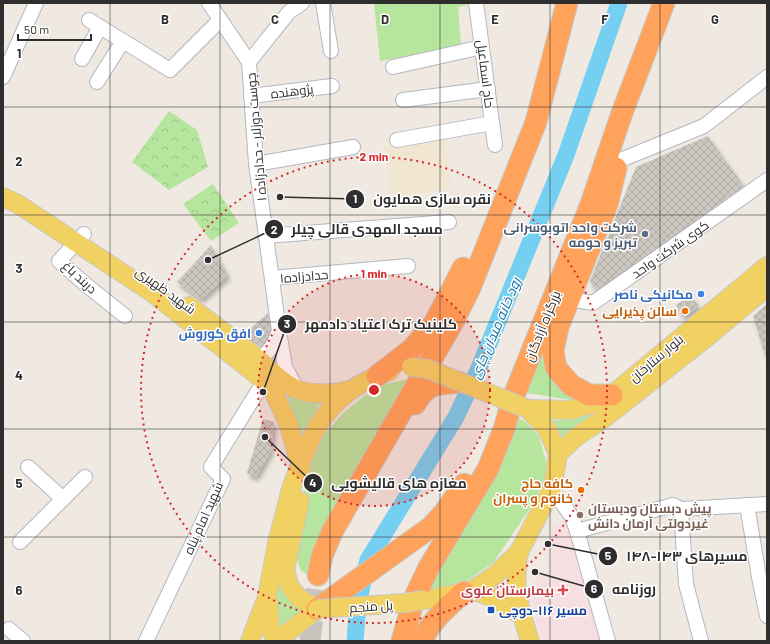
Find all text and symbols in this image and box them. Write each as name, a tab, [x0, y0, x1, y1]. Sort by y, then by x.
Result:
text: B	[161, 11, 169, 27]
text: C	[271, 11, 279, 27]
text: D	[381, 11, 389, 27]
text: E	[491, 11, 499, 27]
text: F	[601, 11, 609, 27]
text: G	[711, 11, 719, 27]
scale bar	[18, 16, 91, 42]
text: 50 m	[24, 22, 49, 36]
street label: حاج اسماعیل	[473, 39, 498, 109]
text: 1	[17, 45, 21, 61]
street label: چوست دوزلار - حدادزاده ۱	[242, 72, 272, 202]
street label: پژوهنده	[270, 80, 315, 104]
text: 2 min	[360, 149, 388, 163]
text: 2	[15, 153, 23, 169]
callout: نقره سازی همایون	[345, 186, 499, 212]
text: نقره سازی همایون	[373, 190, 491, 208]
text: 1	[353, 191, 357, 205]
callout: مسجد المهدی قالی چیلر	[264, 216, 451, 242]
street label: کوی شرکت واحد	[628, 217, 712, 281]
place label: شرکت واحد اتوبوسرانی تبریز و حومه	[503, 219, 637, 251]
text: مسجد المهدی قالی چیلر	[290, 220, 443, 240]
text: 2	[271, 222, 278, 236]
marker: شرکت واحد اتوبوسرانی تبریز و حومه	[640, 229, 650, 239]
street label: دربند باغ	[59, 257, 100, 298]
text: 3	[15, 260, 23, 276]
street label: شهید ظهیری	[133, 263, 199, 317]
street label: حدادزاده۱	[279, 266, 329, 286]
text: 1 min	[361, 266, 387, 280]
water label: رود خانه میدان چای	[466, 274, 526, 382]
place label: مکانیکی ناصر	[613, 286, 693, 302]
street label: بزرگراه آزادگان	[521, 288, 563, 364]
marker: مکانیکی ناصر	[696, 289, 706, 299]
place label: سالن پذیرایی	[602, 303, 677, 321]
marker: سالن پذیرایی	[680, 306, 690, 316]
callout: کلینیک ترک اعتیاد دادمهر	[277, 311, 465, 337]
text: کلینیک ترک اعتیاد دادمهر	[304, 315, 457, 333]
text: 3	[284, 316, 290, 330]
place label: افق کوروش	[179, 325, 251, 342]
marker: افق کوروش	[254, 328, 264, 338]
street label: بلوار ستارخان	[626, 331, 686, 385]
text: 4	[15, 367, 23, 383]
centre of rings	[367, 383, 381, 397]
callout: مغازه های قالیشویی	[303, 470, 475, 496]
text: مغازه های قالیشویی	[331, 474, 467, 492]
text: 5	[15, 475, 23, 491]
text: 4	[309, 475, 317, 489]
place label: کافه حاج‌ خانوم‌ و پسران	[493, 475, 573, 508]
street label: شهید امام پناه	[180, 479, 228, 558]
marker: کافه حاج‌ خانوم‌ و پسران	[576, 485, 586, 495]
place label: پیش دبستان ودبستان غیردولتی آرمان دانش	[588, 500, 712, 532]
marker: پیش دبستان ودبستان غیردولتی آرمان دانش	[575, 510, 585, 520]
callout: مسیرهای ۱۴۳-۱۴۸	[598, 543, 755, 569]
text: مسیرهای ۱۴۳-۱۴۸	[626, 547, 748, 565]
text: 5	[605, 548, 612, 562]
callout: روزنامه	[584, 576, 664, 602]
text: روزنامه	[612, 580, 656, 598]
text: 6	[591, 581, 598, 595]
text: 6	[16, 582, 23, 598]
place label: بیمارستان علوی	[461, 582, 554, 599]
marker: بیمارستان علوی	[557, 584, 569, 596]
street label: پل منجم	[349, 596, 394, 618]
place label: مسیر ۱۱۶-دوچی	[499, 602, 587, 620]
marker: مسیر ۱۱۶-دوچی	[486, 605, 496, 615]

